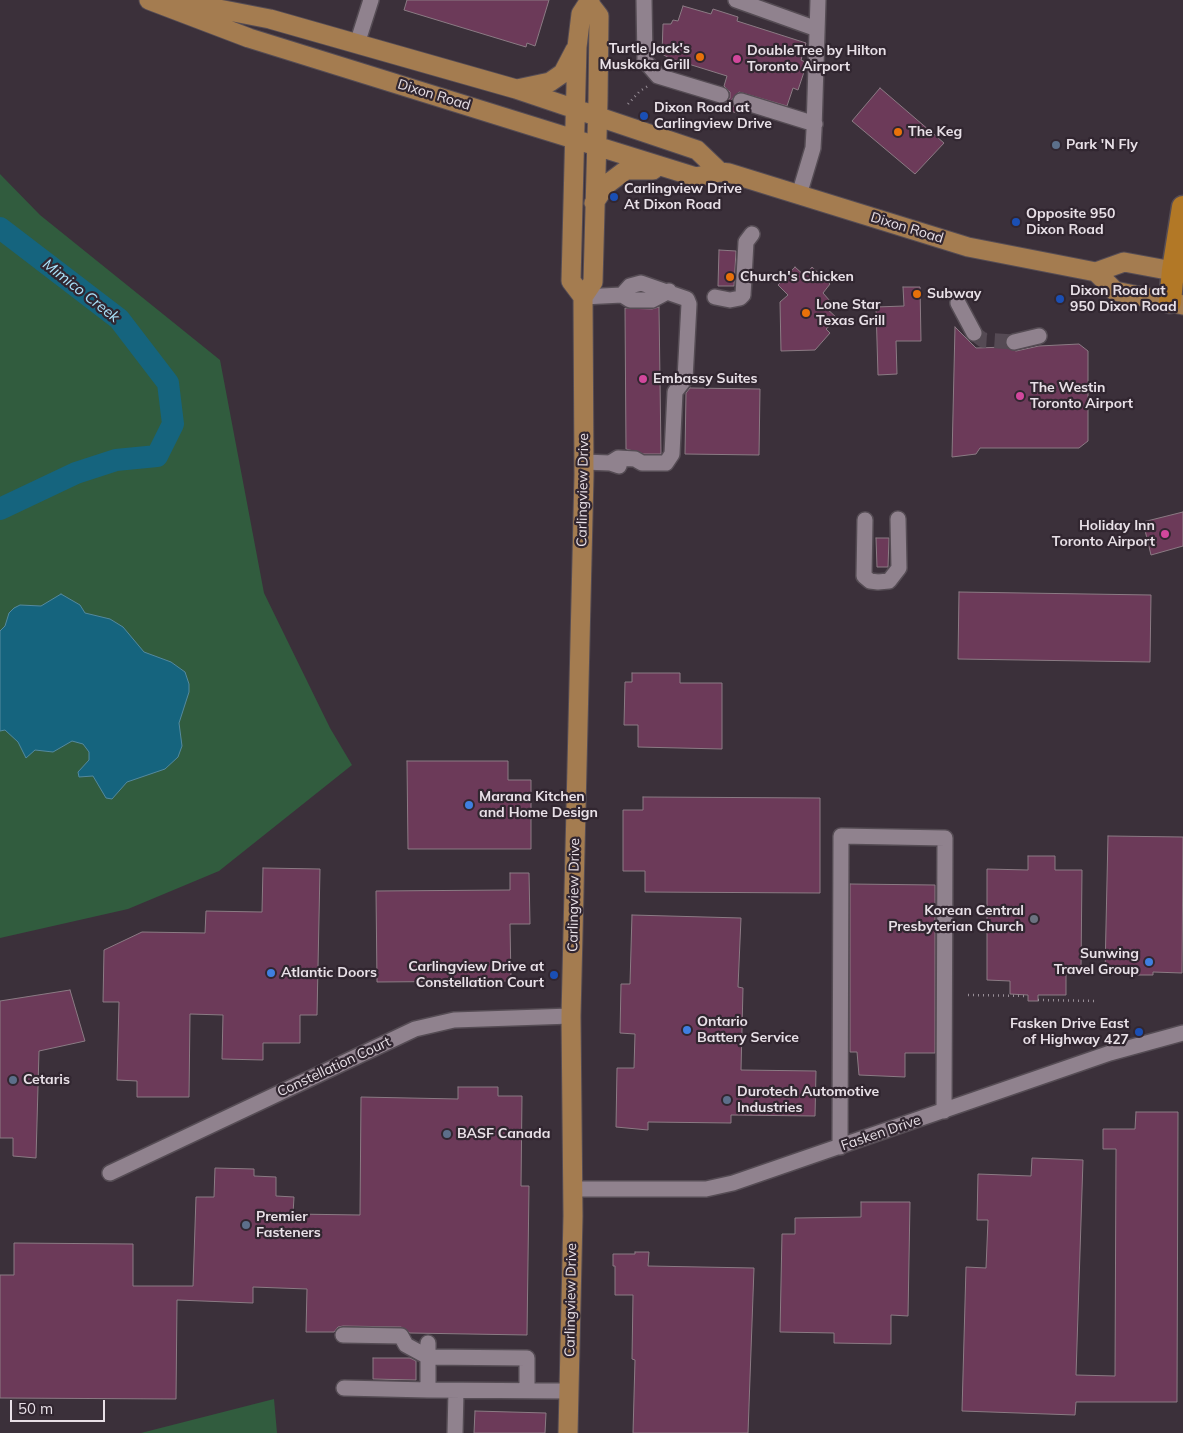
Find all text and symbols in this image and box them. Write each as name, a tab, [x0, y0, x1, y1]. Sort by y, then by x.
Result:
place label: Turtle Jack's Muskoka Grill	[600, 41, 690, 74]
place label: DoubleTree by Hilton Toronto Airport	[747, 43, 887, 75]
marker: Turtle Jack's Muskoka Grill	[694, 51, 706, 63]
marker: DoubleTree by Hilton Toronto Airport	[731, 53, 743, 65]
street label: Dixon Road	[396, 76, 472, 114]
place label: Dixon Road at Carlingview Drive	[654, 100, 772, 132]
marker: Dixon Road at Carlingview Drive	[638, 110, 650, 122]
place label: The Keg	[908, 124, 962, 140]
marker: The Keg	[892, 126, 904, 138]
place label: Park 'N Fly	[1066, 137, 1138, 153]
marker: Park 'N Fly	[1050, 139, 1062, 151]
place label: Carlingview Drive At Dixon Road	[624, 181, 742, 213]
marker: Carlingview Drive At Dixon Road	[608, 191, 620, 203]
place label: Opposite 950 Dixon Road	[1026, 206, 1115, 238]
street label: Dixon Road	[869, 209, 945, 247]
marker: Opposite 950 Dixon Road	[1010, 216, 1022, 228]
water label: Mimico Creek	[39, 255, 123, 327]
place label: Church's Chicken	[740, 269, 854, 285]
marker: Church's Chicken	[724, 271, 736, 283]
place label: Dixon Road at 950 Dixon Road	[1070, 283, 1177, 316]
place label: Subway	[927, 286, 981, 302]
marker: Subway	[911, 288, 923, 300]
marker: Dixon Road at 950 Dixon Road	[1054, 293, 1066, 305]
place label: Lone Star Texas Grill	[816, 297, 885, 330]
marker: Lone Star Texas Grill	[800, 307, 812, 319]
place label: Embassy Suites	[653, 371, 758, 387]
marker: Embassy Suites	[637, 373, 649, 385]
place label: The Westin Toronto Airport	[1030, 380, 1133, 412]
marker: The Westin Toronto Airport	[1014, 390, 1026, 402]
street label: Carlingview Drive	[574, 433, 592, 547]
place label: Holiday Inn Toronto Airport	[1052, 518, 1155, 550]
marker: Holiday Inn Toronto Airport	[1159, 528, 1171, 540]
place label: Marana Kitchen and Home Design	[479, 789, 598, 822]
marker: Marana Kitchen and Home Design	[463, 799, 475, 811]
street label: Carlingview Drive	[565, 838, 583, 952]
place label: Korean Central Presbyterian Church	[888, 903, 1024, 936]
marker: Korean Central Presbyterian Church	[1028, 913, 1040, 925]
place label: Sunwing Travel Group	[1054, 946, 1139, 979]
marker: Sunwing Travel Group	[1143, 956, 1155, 968]
place label: Carlingview Drive at Constellation Court	[408, 959, 544, 992]
place label: Atlantic Doors	[281, 965, 377, 981]
marker: Atlantic Doors	[265, 967, 277, 979]
marker: Carlingview Drive at Constellation Court	[548, 969, 560, 981]
place label: Ontario Battery Service	[697, 1014, 799, 1046]
place label: Fasken Drive East of Highway 427	[1010, 1016, 1129, 1048]
marker: Ontario Battery Service	[681, 1024, 693, 1036]
marker: Fasken Drive East of Highway 427	[1133, 1026, 1145, 1038]
street label: Constellation Court	[275, 1033, 393, 1101]
place label: Cetaris	[23, 1072, 70, 1088]
marker: Cetaris	[7, 1074, 19, 1086]
place label: Durotech Automotive Industries	[737, 1084, 879, 1116]
marker: Durotech Automotive Industries	[721, 1094, 733, 1106]
street label: Fasken Drive	[839, 1112, 923, 1154]
place label: BASF Canada	[457, 1126, 550, 1142]
marker: BASF Canada	[441, 1128, 453, 1140]
place label: Premier Fasteners	[256, 1209, 321, 1242]
marker: Premier Fasteners	[240, 1219, 252, 1231]
street label: Carlingview Drive	[562, 1243, 580, 1357]
scale bar	[12, 1390, 108, 1422]
text: 50 m	[18, 1399, 53, 1418]

